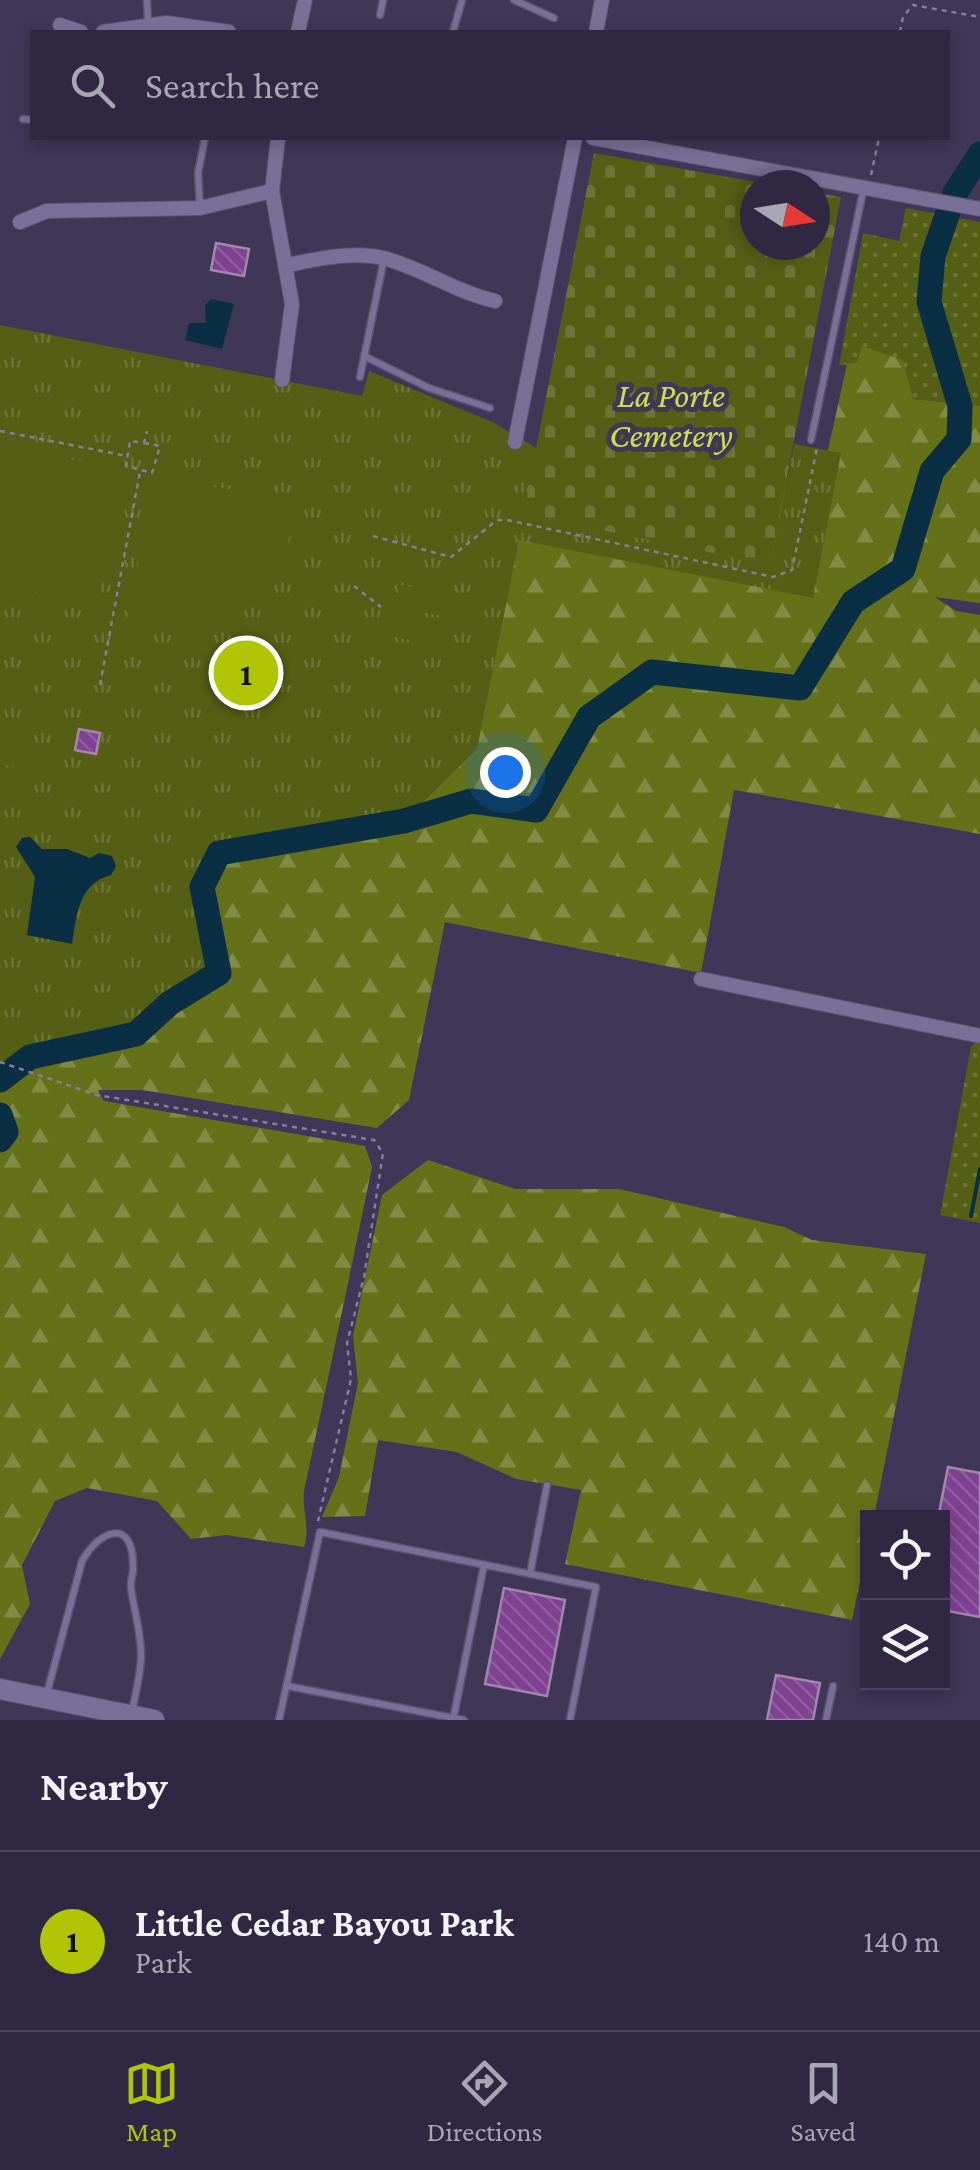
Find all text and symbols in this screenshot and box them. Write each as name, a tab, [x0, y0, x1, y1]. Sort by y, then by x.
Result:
search box	[30, 30, 950, 140]
icon: search	[65, 58, 120, 113]
text: Search here	[145, 64, 319, 106]
north arrow	[740, 170, 830, 260]
park label: La Porte Cemetery	[609, 376, 733, 455]
pin: 1	[214, 636, 278, 710]
your location	[480, 747, 531, 798]
map controls	[860, 1510, 950, 1690]
button: locate	[860, 1510, 950, 1600]
button: layers	[860, 1600, 950, 1690]
text: Nearby	[40, 1762, 168, 1809]
text: Little Cedar Bayou Park	[135, 1902, 514, 1944]
text: 1	[67, 1923, 78, 1959]
text: 140 m	[863, 1923, 940, 1959]
text: Park	[135, 1944, 192, 1980]
tab: Map	[124, 2056, 179, 2147]
tab: Directions	[427, 2056, 543, 2147]
tab: Saved	[790, 2056, 856, 2147]

